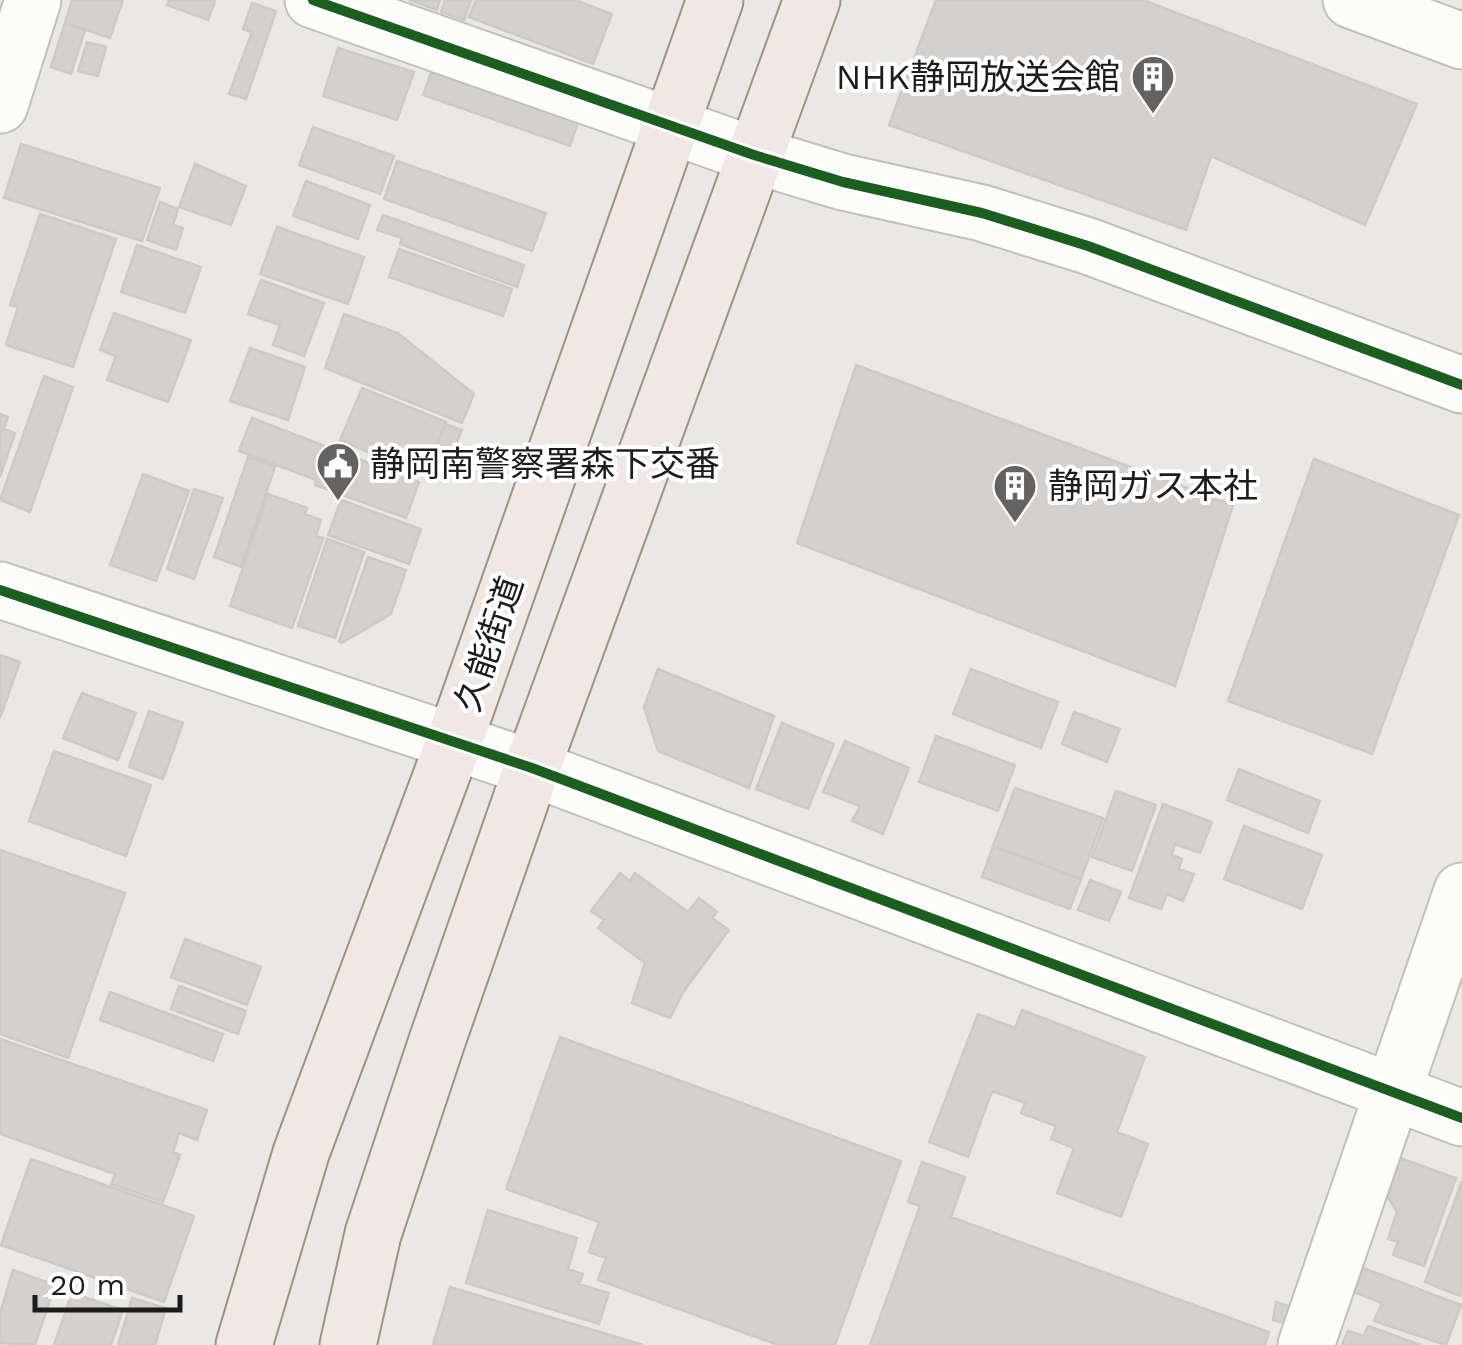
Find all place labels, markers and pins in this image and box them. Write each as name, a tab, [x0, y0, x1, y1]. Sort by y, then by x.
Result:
building icon: NHK静岡放送会館	[1130, 54, 1176, 115]
place label: NHK静岡放送会館	[836, 56, 1120, 98]
public building icon: 静岡南警察署森下交番	[315, 441, 361, 502]
place label: 静岡南警察署森下交番	[370, 443, 720, 485]
building icon: 静岡ガス本社	[992, 463, 1038, 524]
place label: 静岡ガス本社	[1048, 465, 1258, 507]

